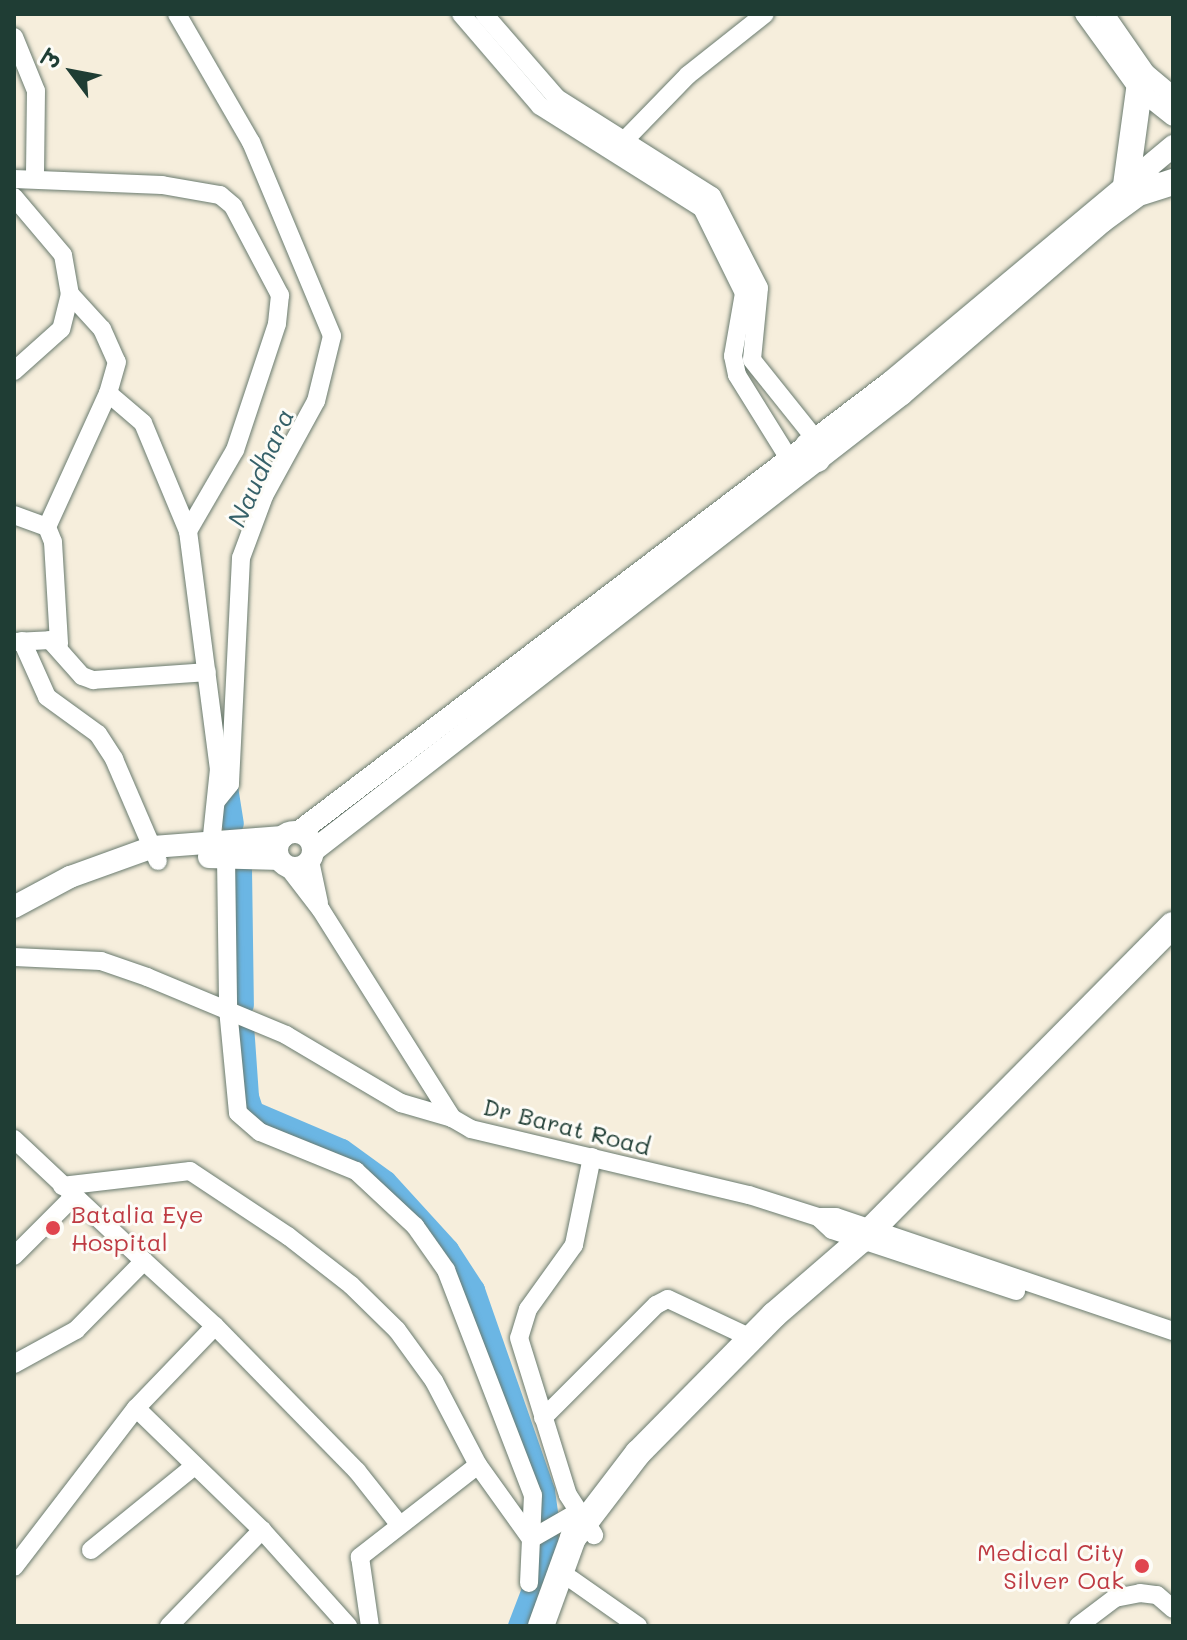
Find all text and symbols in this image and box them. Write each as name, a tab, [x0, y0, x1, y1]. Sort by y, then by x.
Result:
north arrow	[32, 32, 112, 112]
text: उ	[35, 45, 67, 73]
water label: Naudhara	[221, 404, 301, 532]
street label: Dr Barat Road	[481, 1091, 653, 1161]
place label: Batalia Eye Hospital	[71, 1200, 204, 1256]
marker: Batalia Eye Hospital	[42, 1217, 64, 1239]
place label: Medical City Silver Oak	[977, 1538, 1124, 1594]
marker: Medical City Silver Oak	[1131, 1555, 1153, 1577]

